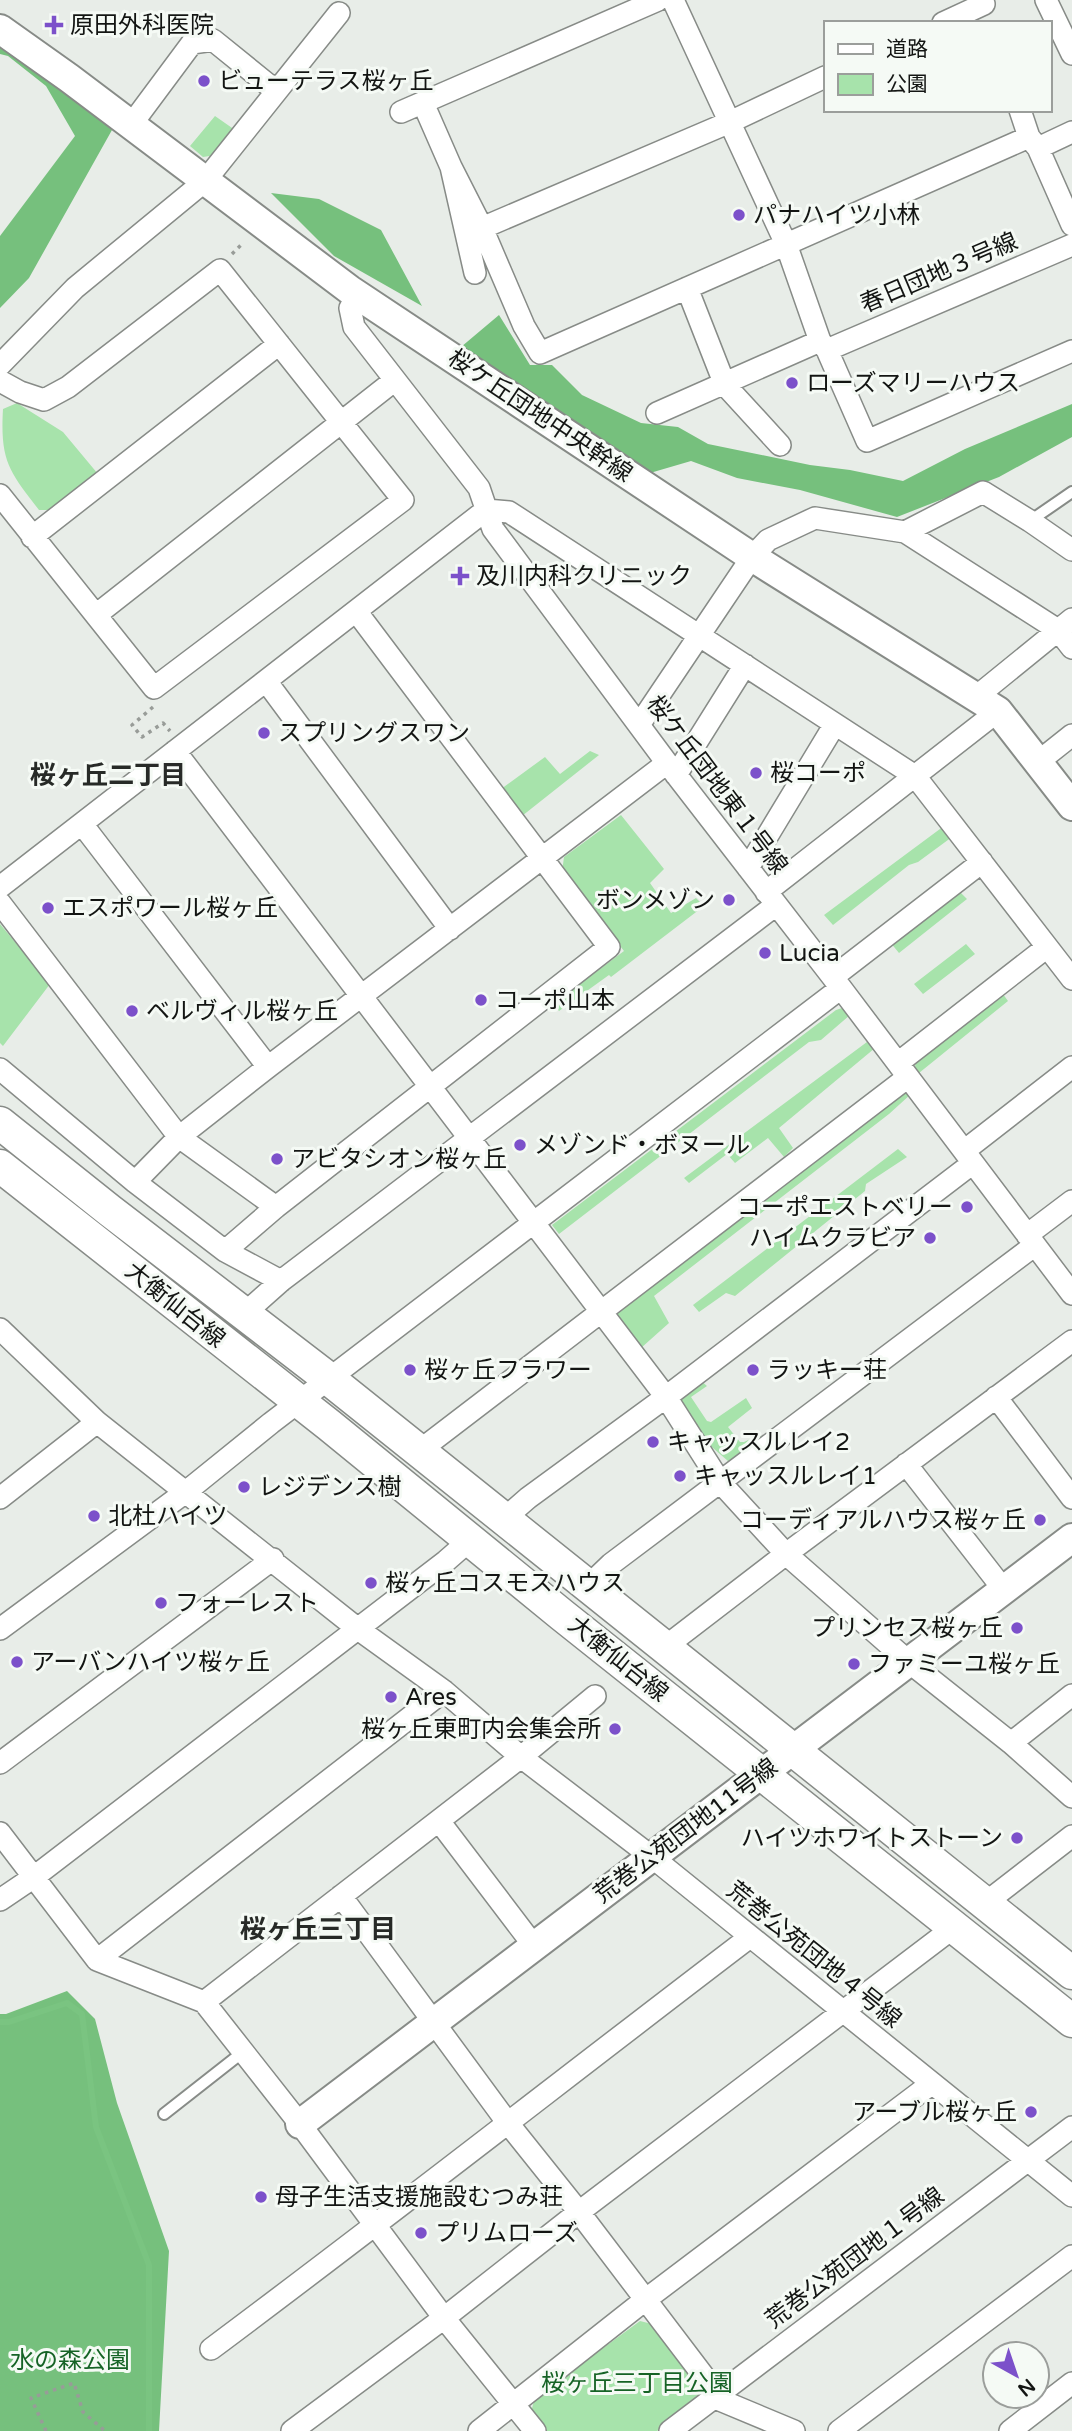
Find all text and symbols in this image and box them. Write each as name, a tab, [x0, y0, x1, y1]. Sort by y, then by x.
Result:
place label: 原田外科医院	[70, 11, 214, 40]
marker: 原田外科医院	[44, 15, 64, 35]
legend	[824, 21, 1051, 112]
text: 道路	[886, 37, 928, 62]
place label: ビューテラス桜ヶ丘	[218, 67, 434, 96]
text: 公園	[886, 72, 928, 97]
marker: ビューテラス桜ヶ丘	[196, 73, 212, 89]
place label: パナハイツ小林	[753, 201, 921, 230]
marker: パナハイツ小林	[731, 207, 747, 223]
street label: 春日団地３号線	[856, 227, 1022, 319]
street label: 桜ケ丘団地中央幹線	[442, 344, 638, 488]
place label: ローズマリーハウス	[806, 369, 1020, 398]
marker: ローズマリーハウス	[784, 375, 800, 391]
place label: 及川内科クリニック	[476, 562, 692, 591]
marker: 及川内科クリニック	[450, 566, 470, 586]
street label: 桜ケ丘団地東１号線	[640, 690, 794, 880]
place label: スプリングスワン	[278, 719, 470, 748]
marker: スプリングスワン	[256, 725, 272, 741]
place label: 桜コーポ	[770, 759, 866, 788]
district label: 桜ヶ丘二丁目	[30, 760, 186, 791]
marker: 桜コーポ	[748, 765, 764, 781]
place label: ボンメゾン	[596, 886, 715, 915]
marker: ボンメゾン	[721, 892, 737, 908]
place label: エスポワール桜ヶ丘	[62, 894, 278, 923]
marker: エスポワール桜ヶ丘	[40, 900, 56, 916]
place label: Lucia	[779, 939, 840, 968]
marker: Lucia	[757, 945, 773, 961]
place label: コーポ山本	[495, 986, 615, 1015]
marker: コーポ山本	[473, 992, 489, 1008]
place label: ベルヴィル桜ヶ丘	[146, 997, 338, 1026]
marker: ベルヴィル桜ヶ丘	[124, 1003, 140, 1019]
place label: メゾンド・ボヌール	[534, 1131, 750, 1160]
marker: メゾンド・ボヌール	[512, 1137, 528, 1153]
place label: アビタシオン桜ヶ丘	[291, 1145, 507, 1174]
marker: アビタシオン桜ヶ丘	[269, 1151, 285, 1167]
place label: コーポエストベリー	[737, 1193, 953, 1222]
marker: コーポエストベリー	[959, 1199, 975, 1215]
place label: ハイムクラビア	[749, 1224, 916, 1253]
marker: ハイムクラビア	[922, 1230, 938, 1246]
street label: 大衡仙台線	[119, 1256, 231, 1354]
place label: 桜ヶ丘フラワー	[424, 1356, 592, 1385]
place label: ラッキー荘	[767, 1356, 887, 1385]
marker: 桜ヶ丘フラワー	[402, 1362, 418, 1378]
marker: ラッキー荘	[745, 1362, 761, 1378]
place label: キャッスルレイ2	[667, 1428, 850, 1457]
marker: キャッスルレイ2	[645, 1434, 661, 1450]
place label: キャッスルレイ1	[694, 1462, 877, 1491]
marker: キャッスルレイ1	[672, 1468, 688, 1484]
place label: レジデンス樹	[258, 1473, 402, 1502]
marker: レジデンス樹	[236, 1479, 252, 1495]
place label: 北杜ハイツ	[108, 1502, 228, 1531]
place label: コーディアルハウス桜ヶ丘	[740, 1506, 1026, 1535]
marker: 北杜ハイツ	[86, 1508, 102, 1524]
marker: コーディアルハウス桜ヶ丘	[1032, 1512, 1048, 1528]
place label: 桜ヶ丘コスモスハウス	[385, 1569, 625, 1598]
marker: 桜ヶ丘コスモスハウス	[363, 1575, 379, 1591]
place label: フォーレスト	[175, 1589, 319, 1618]
marker: フォーレスト	[153, 1595, 169, 1611]
street label: 大衡仙台線	[562, 1610, 674, 1708]
place label: プリンセス桜ヶ丘	[811, 1614, 1003, 1643]
marker: プリンセス桜ヶ丘	[1009, 1620, 1025, 1636]
place label: アーバンハイツ桜ヶ丘	[31, 1648, 270, 1677]
place label: ファミーユ桜ヶ丘	[868, 1650, 1060, 1679]
marker: アーバンハイツ桜ヶ丘	[9, 1654, 25, 1670]
marker: ファミーユ桜ヶ丘	[846, 1656, 862, 1672]
place label: Ares	[405, 1683, 457, 1712]
marker: Ares	[383, 1689, 399, 1705]
place label: 桜ヶ丘東町内会集会所	[361, 1715, 601, 1744]
marker: 桜ヶ丘東町内会集会所	[607, 1721, 623, 1737]
street label: 荒巻公苑団地11号線	[589, 1753, 783, 1909]
place label: ハイツホワイトストーン	[741, 1824, 1003, 1853]
marker: ハイツホワイトストーン	[1009, 1830, 1025, 1846]
street label: 荒巻公苑団地４号線	[721, 1876, 907, 2034]
district label: 桜ヶ丘三丁目	[240, 1914, 396, 1945]
place label: アーブル桜ヶ丘	[852, 2098, 1017, 2127]
marker: アーブル桜ヶ丘	[1023, 2104, 1039, 2120]
street label: 荒巻公苑団地１号線	[760, 2181, 950, 2335]
place label: 母子生活支援施設むつみ荘	[275, 2183, 563, 2212]
marker: 母子生活支援施設むつみ荘	[253, 2189, 269, 2205]
place label: プリムローズ	[435, 2219, 578, 2248]
marker: プリムローズ	[413, 2225, 429, 2241]
north arrow	[981, 2340, 1051, 2410]
park label: 水の森公園	[10, 2346, 130, 2375]
park label: 桜ヶ丘三丁目公園	[541, 2369, 733, 2398]
text: N	[1013, 2374, 1039, 2401]

